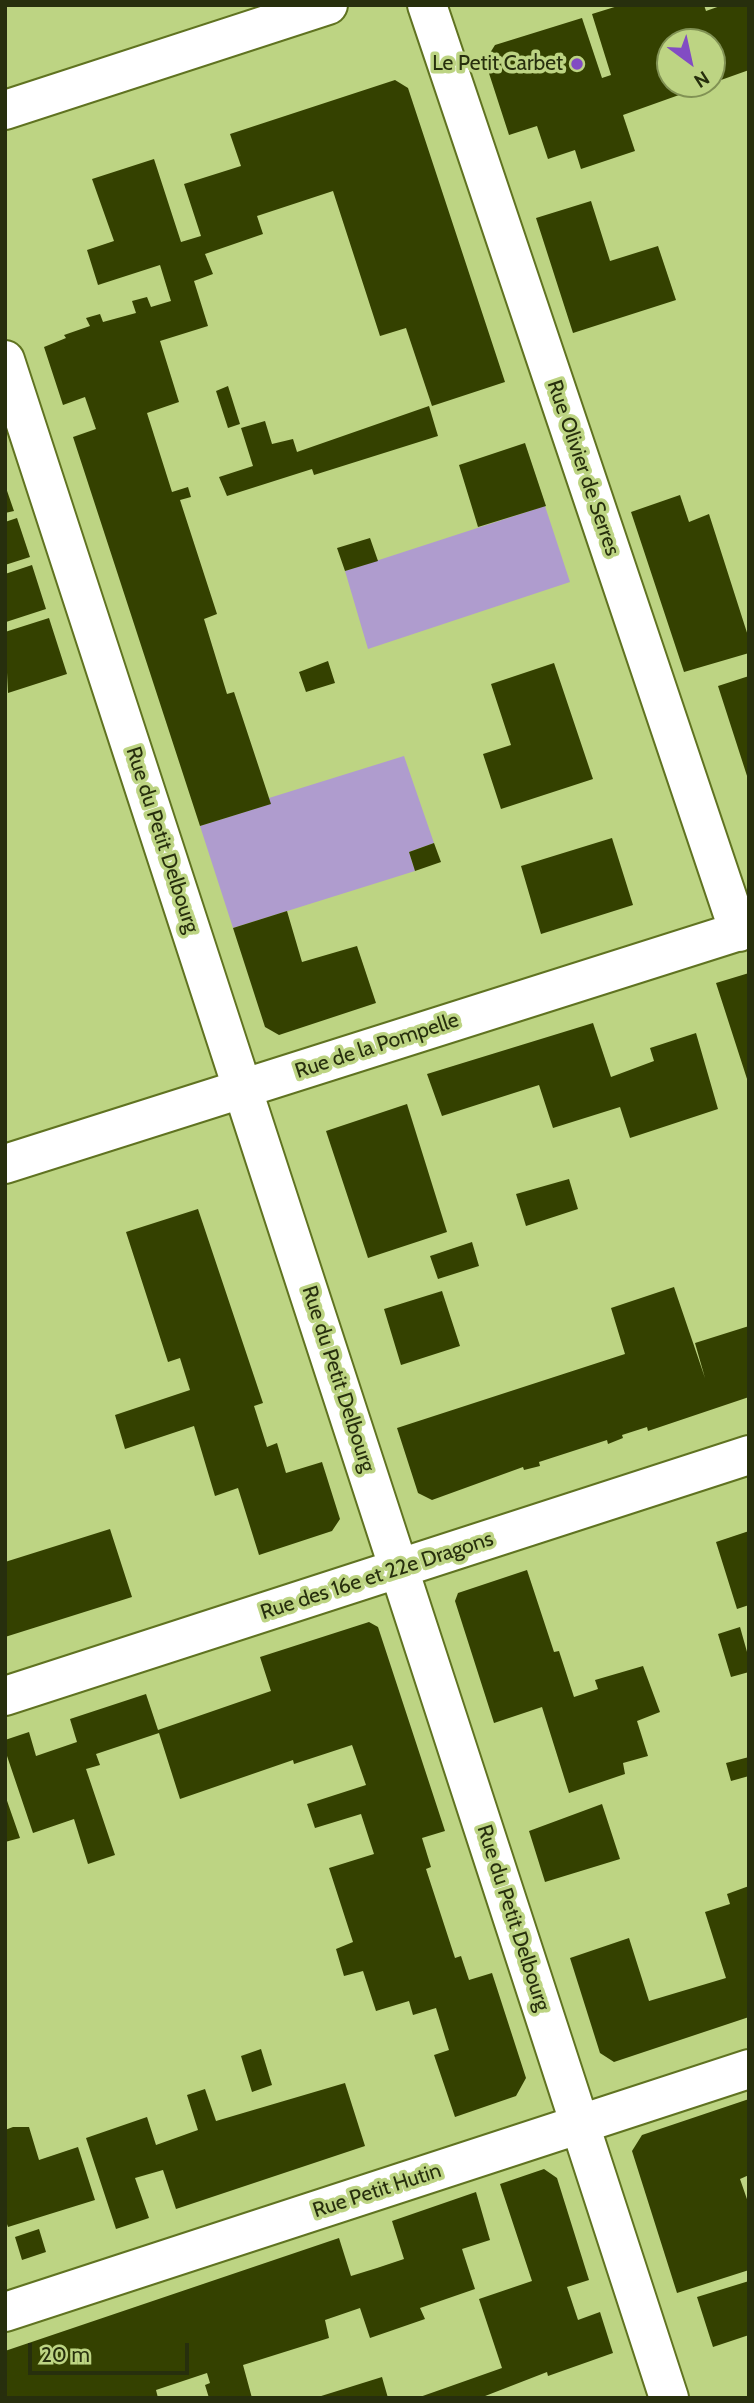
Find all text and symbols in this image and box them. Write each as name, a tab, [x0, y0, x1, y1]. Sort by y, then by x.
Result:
north arrow	[656, 28, 726, 98]
place label: Le Petit Carbet	[432, 51, 563, 77]
marker: Le Petit Carbet	[569, 56, 585, 72]
text: N	[690, 66, 714, 93]
street label: Rue Olivier de Serres	[541, 377, 625, 559]
street label: Rue du Petit Delbourg	[120, 744, 204, 936]
street label: Rue de la Pompelle	[292, 1008, 462, 1084]
street label: Rue du Petit Delbourg	[296, 1283, 380, 1475]
street label: Rue des 16e et 22e Dragons	[257, 1526, 497, 1626]
street label: Rue du Petit Delbourg	[471, 1822, 555, 2014]
street label: Rue Petit Hutin	[310, 2158, 444, 2224]
scale bar	[32, 2330, 192, 2374]
text: 20 m	[41, 2342, 90, 2367]

